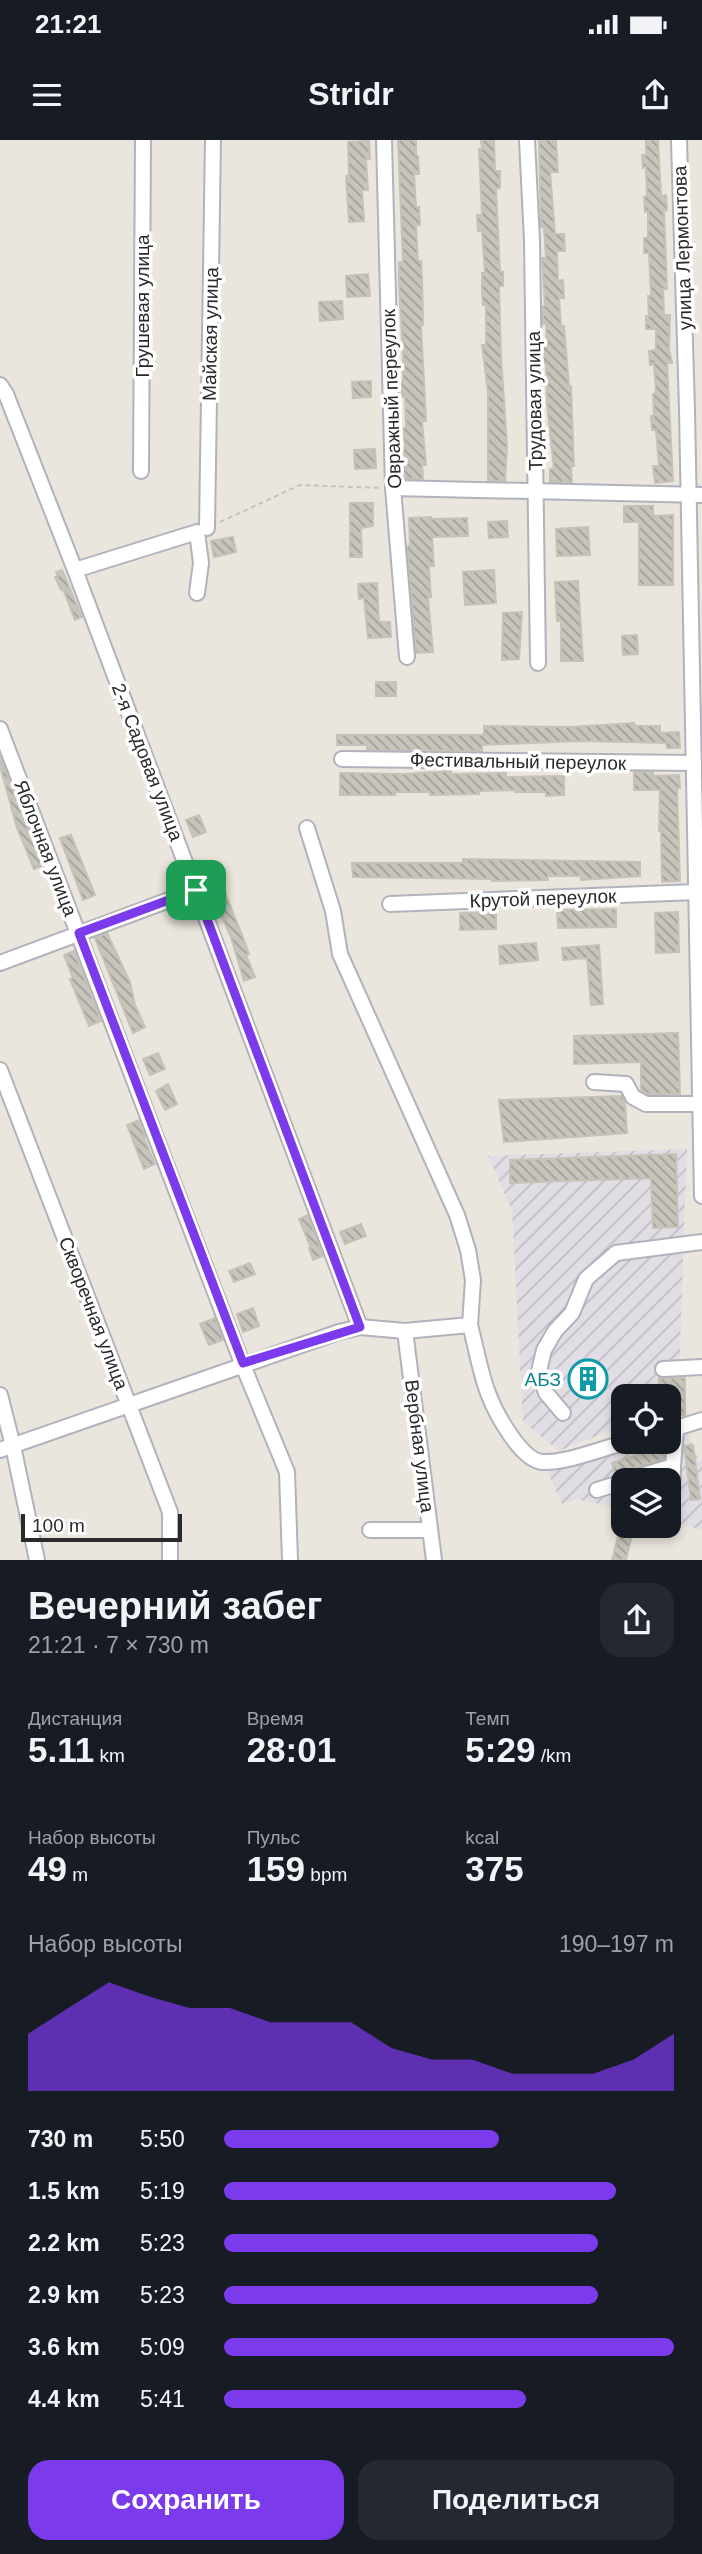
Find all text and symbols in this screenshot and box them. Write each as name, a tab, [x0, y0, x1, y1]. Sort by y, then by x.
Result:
text: 21:21	[35, 9, 102, 39]
icon: menu	[28, 76, 66, 114]
text: Stridr	[308, 76, 394, 112]
icon: share	[636, 76, 674, 114]
street label: улица Лермонтова	[669, 165, 696, 331]
street label: Грушевая улица	[132, 234, 153, 378]
street label: Майская улица	[199, 267, 222, 401]
street label: Овражный переулок	[378, 308, 405, 489]
street label: Трудовая улица	[523, 331, 546, 471]
street label: 2-я Садовая улица	[108, 681, 187, 844]
street label: Фестивальный переулок	[410, 749, 627, 774]
street label: Яблочная улица	[10, 777, 81, 920]
pin	[166, 860, 226, 920]
icon: arrive	[177, 871, 215, 909]
street label: Крутой переулок	[469, 885, 617, 912]
street label: Скворечная улица	[55, 1234, 132, 1393]
building icon: АБЗ	[567, 1358, 609, 1400]
place label: АБЗ	[525, 1369, 561, 1390]
street label: Вербная улица	[401, 1378, 438, 1514]
map controls	[611, 1384, 681, 1538]
button: locate	[611, 1384, 681, 1454]
button: layers	[611, 1468, 681, 1538]
scale bar	[21, 1511, 182, 1543]
text: 100 m	[32, 1515, 85, 1536]
button: share	[600, 1583, 674, 1657]
text: Вечерний забег	[28, 1585, 322, 1627]
text: 21:21 · 7 × 730 m	[28, 1632, 209, 1658]
text: Дистанция	[28, 1708, 122, 1729]
text: Время	[247, 1708, 304, 1729]
text: Темп	[465, 1708, 510, 1729]
text: 5.11	[28, 1730, 94, 1769]
text: 28:01	[247, 1730, 336, 1769]
text: 5:29	[465, 1730, 535, 1769]
text: km	[94, 1745, 125, 1766]
text: /km	[535, 1745, 571, 1766]
text: Набор высоты	[28, 1827, 156, 1848]
text: Пульс	[247, 1827, 300, 1848]
text: kcal	[465, 1827, 499, 1848]
text: 49	[28, 1849, 67, 1888]
text: 159	[247, 1849, 305, 1888]
text: 375	[465, 1849, 524, 1888]
text: m	[67, 1864, 88, 1885]
text: bpm	[305, 1864, 347, 1885]
text: Набор высоты	[28, 1931, 182, 1957]
text: 190–197 m	[559, 1931, 674, 1957]
text: 730 m	[28, 2126, 93, 2152]
text: 5:50	[140, 2126, 185, 2152]
text: 1.5 km	[28, 2178, 100, 2204]
text: 5:19	[140, 2178, 185, 2204]
text: 2.2 km	[28, 2230, 100, 2256]
text: 5:23	[140, 2230, 185, 2256]
text: 2.9 km	[28, 2282, 100, 2308]
text: 5:23	[140, 2282, 185, 2308]
text: 3.6 km	[28, 2334, 100, 2360]
text: 5:09	[140, 2334, 185, 2360]
text: 4.4 km	[28, 2386, 100, 2412]
text: 5:41	[140, 2386, 185, 2412]
button: Сохранить	[28, 2460, 344, 2540]
button: Поделиться	[358, 2460, 674, 2540]

